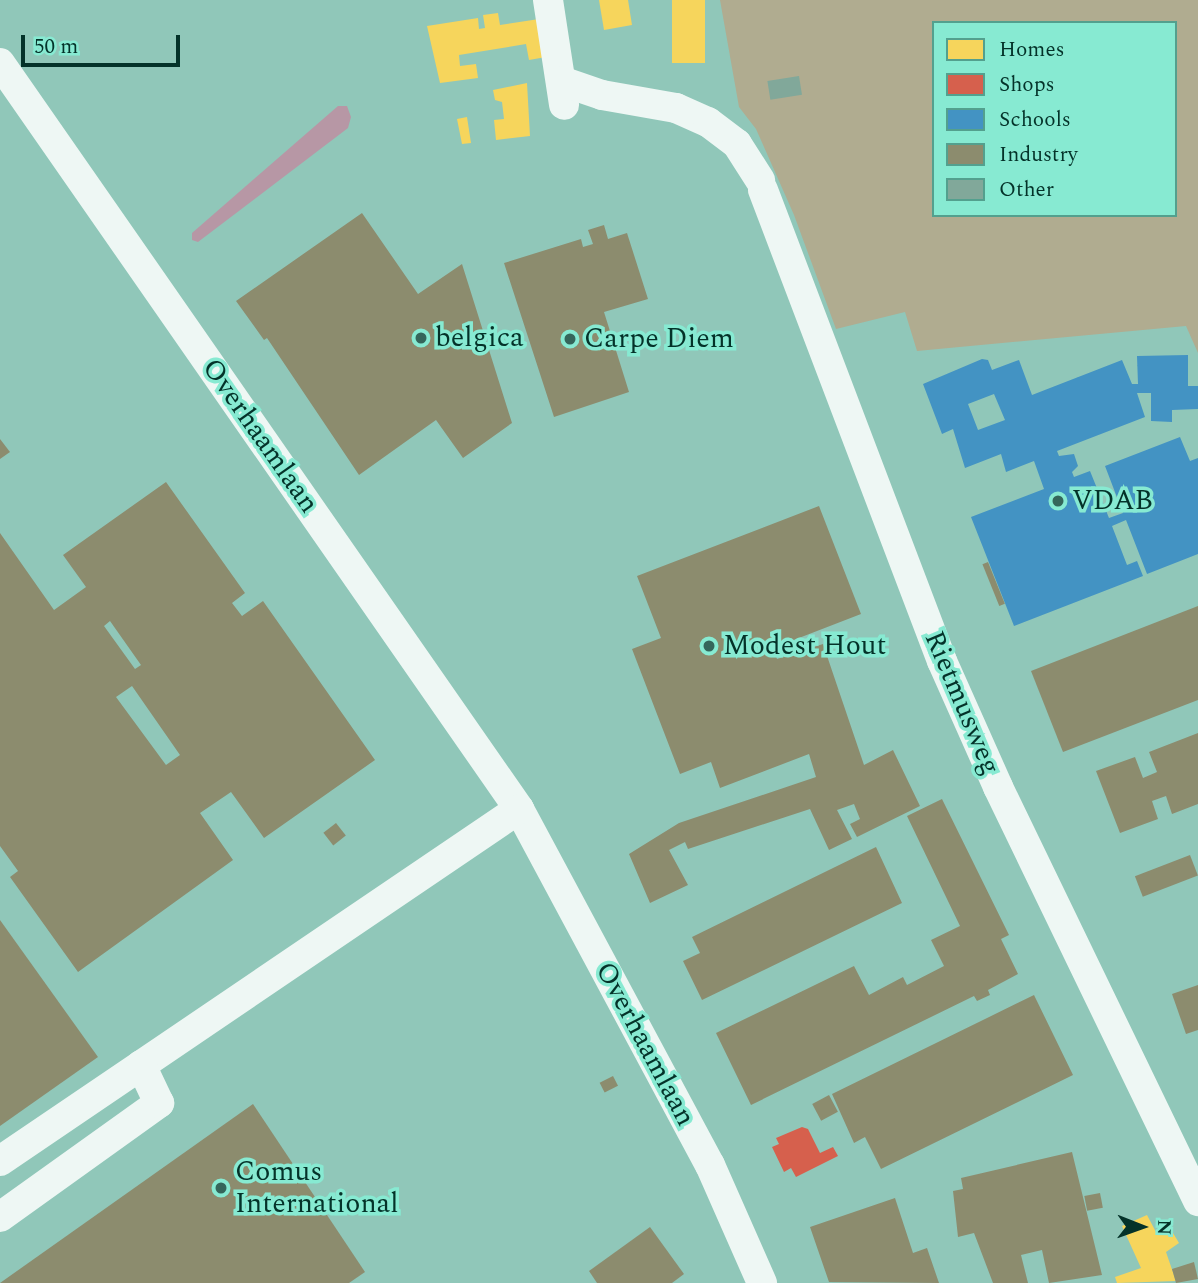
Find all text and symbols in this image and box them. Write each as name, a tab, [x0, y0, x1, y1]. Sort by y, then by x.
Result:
scale bar	[24, 21, 184, 65]
legend	[932, 21, 1177, 217]
text: 50 m	[34, 31, 78, 63]
text: Homes	[999, 34, 1065, 66]
text: Shops	[999, 69, 1055, 101]
text: Schools	[999, 104, 1071, 136]
text: Industry	[999, 139, 1078, 171]
text: Other	[999, 174, 1054, 206]
place label: belgica	[435, 321, 524, 355]
place label: Carpe Diem	[584, 322, 734, 356]
marker: belgica	[413, 330, 429, 346]
marker: Carpe Diem	[562, 331, 578, 347]
street label: Overhaamlaan	[194, 352, 326, 520]
place label: VDAB	[1072, 484, 1153, 518]
marker: VDAB	[1050, 493, 1066, 509]
street label: Rietmusweg	[917, 626, 1007, 780]
place label: Modest Hout	[723, 629, 886, 663]
marker: Modest Hout	[701, 638, 717, 654]
street label: Overhaamlaan	[588, 956, 702, 1132]
place label: Comus International	[235, 1155, 398, 1221]
marker: Comus International	[213, 1180, 229, 1196]
north arrow	[1107, 1192, 1177, 1262]
text: N	[1149, 1219, 1178, 1235]

